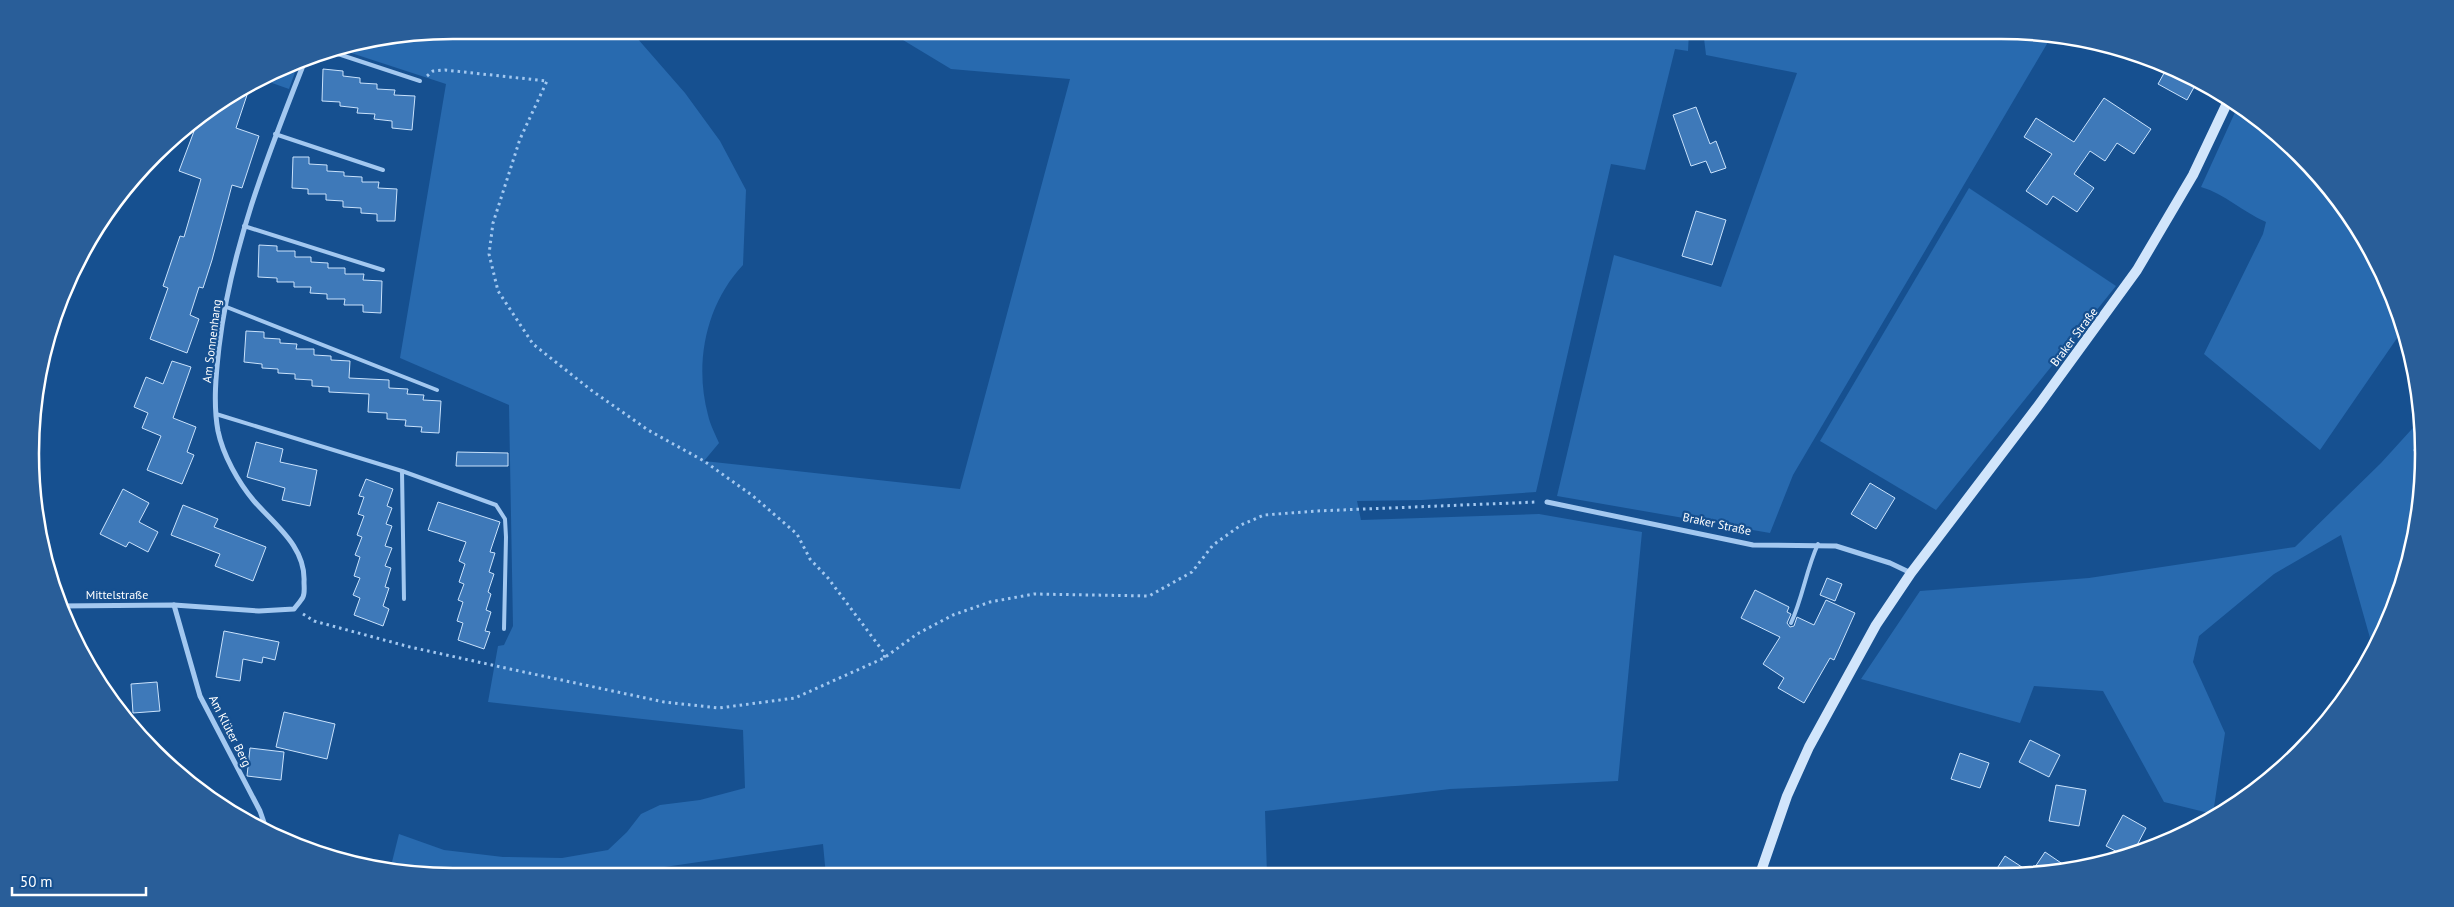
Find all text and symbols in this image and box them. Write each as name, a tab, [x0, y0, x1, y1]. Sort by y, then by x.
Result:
street label: Am Sonnenhang	[199, 298, 224, 384]
street label: Braker Straße	[2047, 304, 2101, 369]
street label: Braker Straße	[1681, 509, 1753, 538]
street label: Mittelstraße	[86, 587, 148, 602]
street label: Am Klüter Berg	[206, 693, 255, 769]
scale bar	[12, 864, 146, 896]
text: 50 m	[20, 872, 53, 891]

